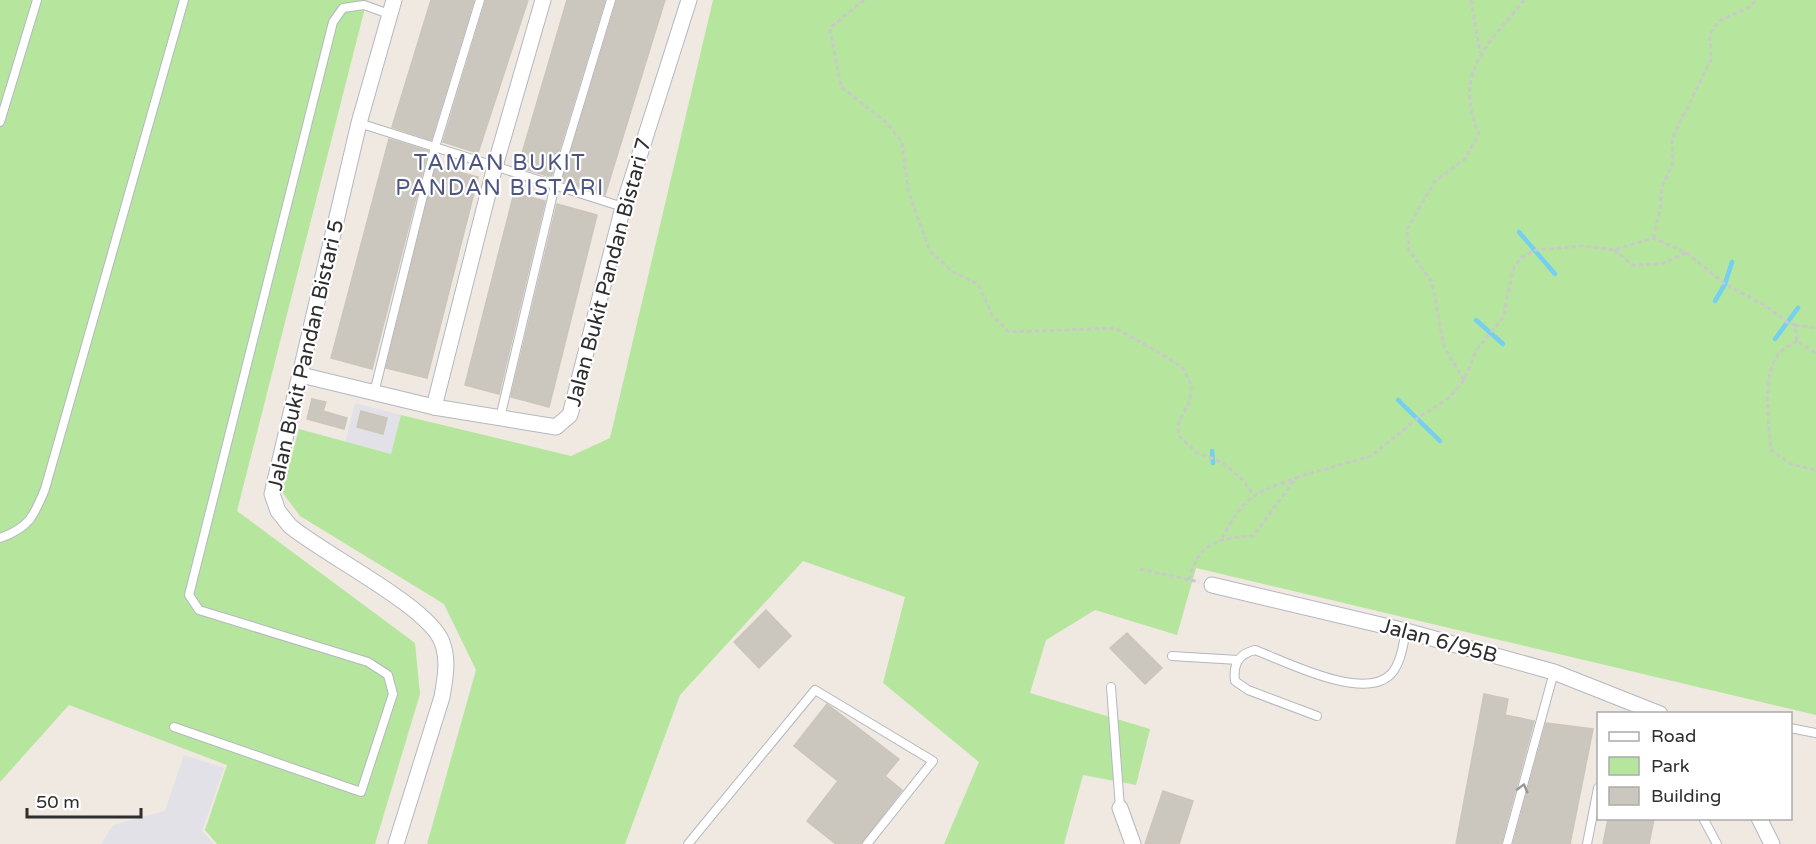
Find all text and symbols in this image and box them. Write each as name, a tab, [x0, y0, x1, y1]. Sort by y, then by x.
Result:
street label: Jalan Bukit Pandan Bistari 7	[561, 135, 657, 409]
district label: TAMAN BUKIT PANDAN BISTARI	[395, 150, 605, 201]
street label: Jalan Bukit Pandan Bistari 5	[263, 217, 349, 493]
street label: Jalan 6/95B	[1378, 613, 1500, 669]
legend	[1597, 712, 1792, 820]
text: Road	[1651, 725, 1696, 747]
text: Park	[1651, 755, 1690, 777]
scale bar	[27, 781, 141, 819]
one-way arrow	[1515, 783, 1528, 793]
text: Building	[1651, 785, 1721, 807]
text: 50 m	[36, 791, 80, 813]

